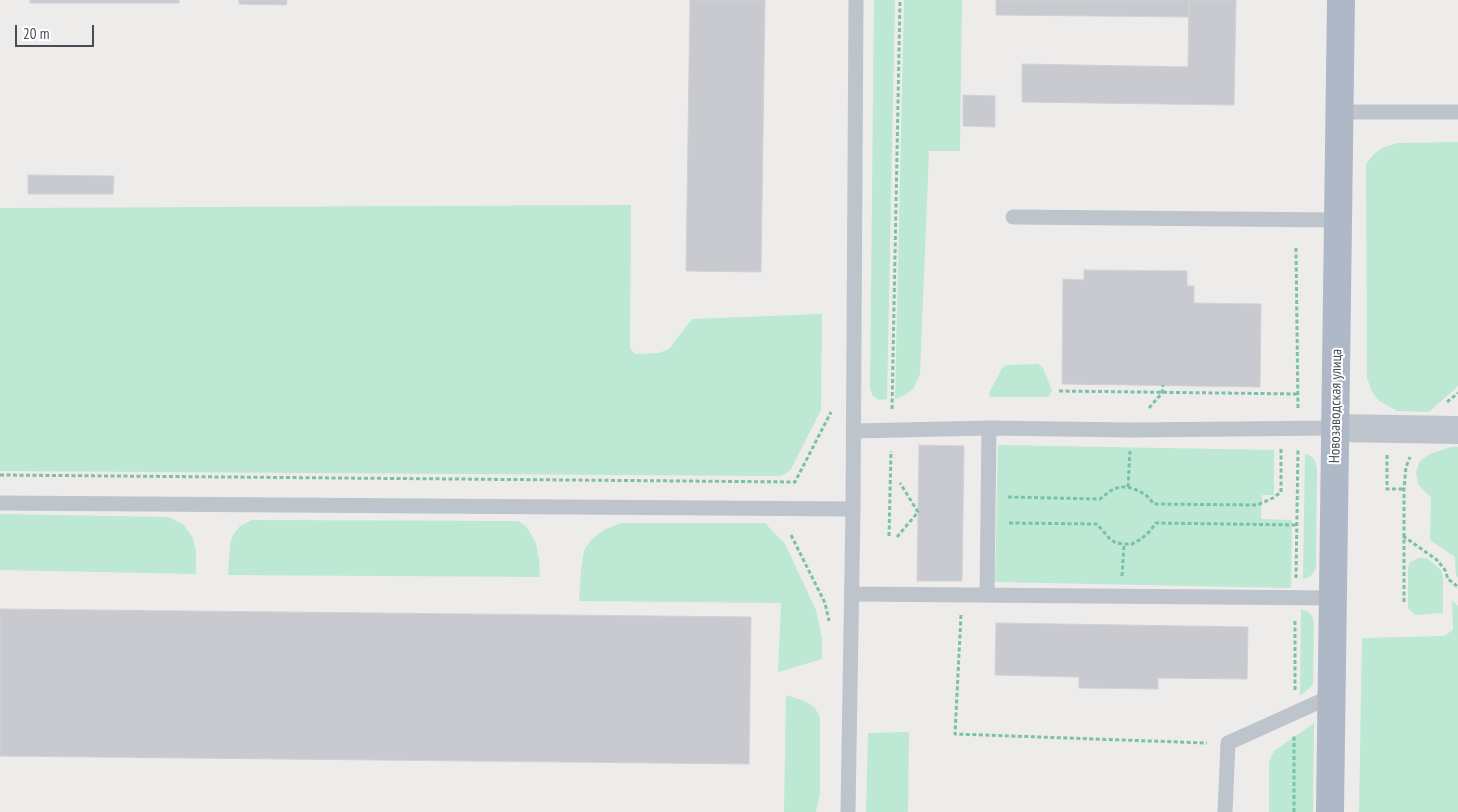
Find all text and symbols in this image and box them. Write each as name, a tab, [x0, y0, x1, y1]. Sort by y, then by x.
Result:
scale bar	[18, 15, 96, 47]
text: 20 m	[23, 24, 49, 43]
street label: Новозаводская улица	[1326, 349, 1346, 463]

